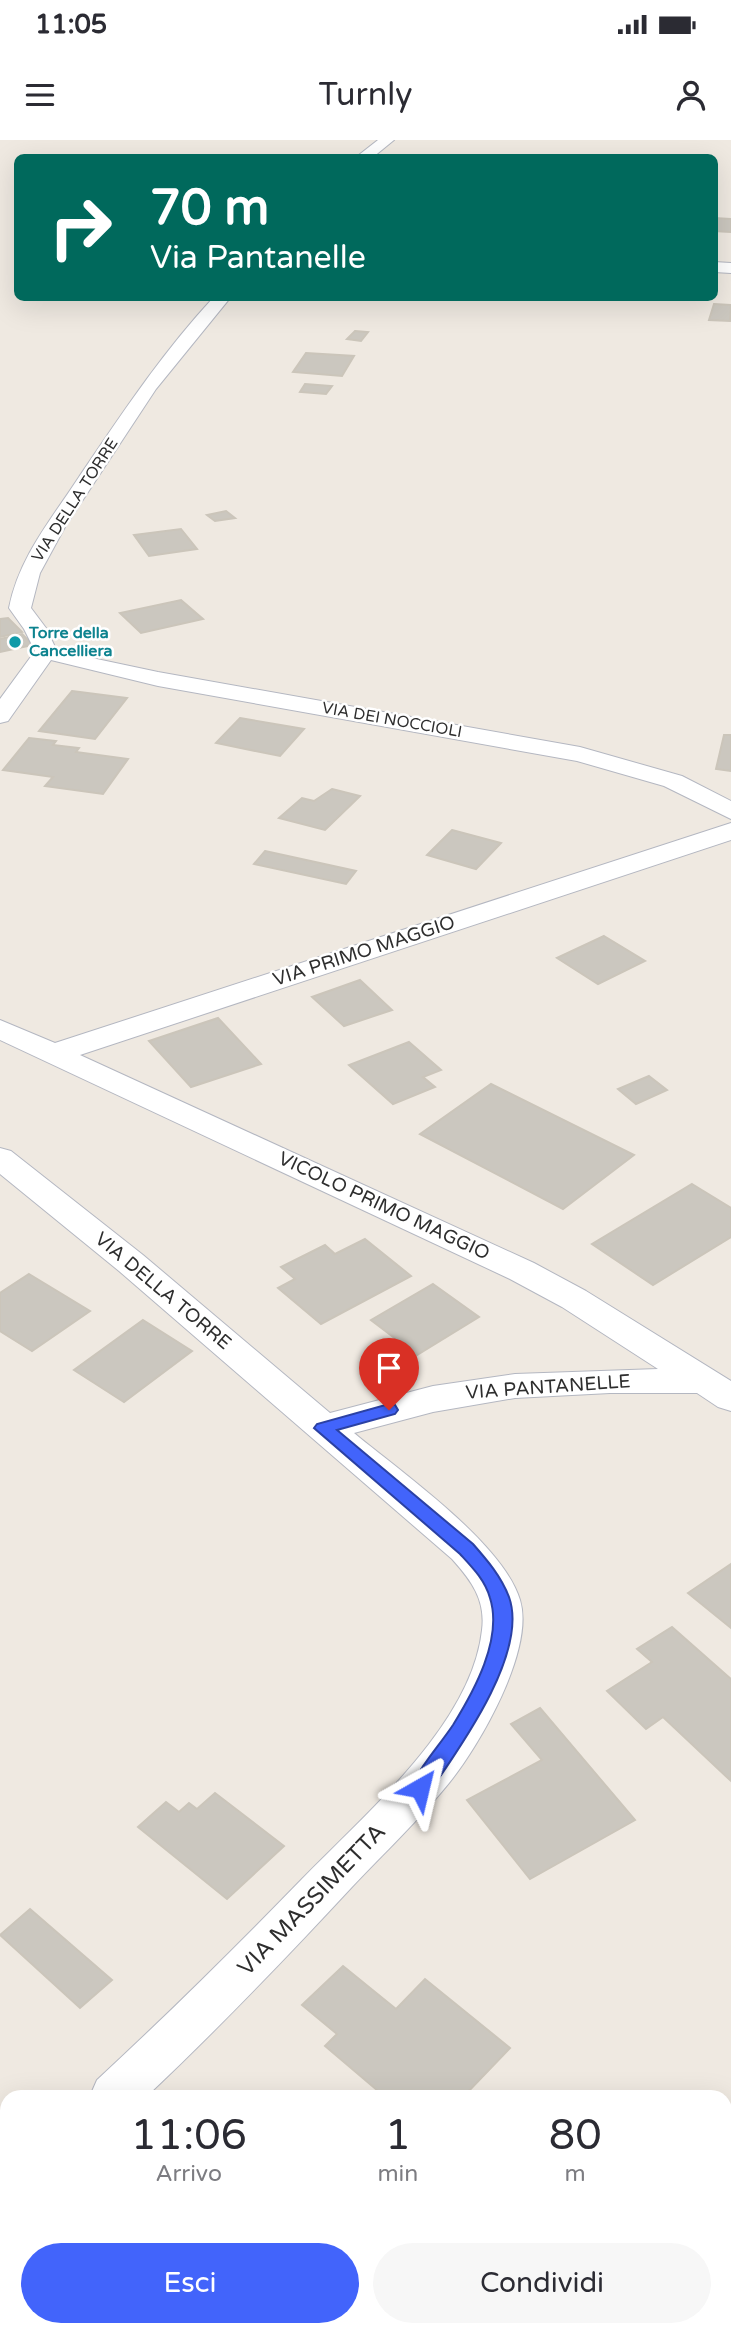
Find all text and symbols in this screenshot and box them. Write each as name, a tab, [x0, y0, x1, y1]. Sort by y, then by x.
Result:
text: 11:05	[35, 9, 107, 40]
icon: menu	[21, 76, 59, 114]
text: Turnly	[319, 76, 412, 114]
icon: person	[672, 76, 710, 114]
text: 70 m	[150, 179, 269, 238]
icon: right	[35, 182, 126, 273]
text: Via Pantanelle	[150, 239, 366, 277]
street label: VIA DELLA TORRE	[28, 434, 122, 566]
place label: Torre della Cancelliera	[28, 623, 113, 661]
marker: Torre della Cancelliera	[7, 634, 23, 650]
street label: VIA DEI NOCCIOLI	[320, 698, 464, 742]
street label: VIA PRIMO MAGGIO	[270, 911, 458, 991]
street label: VICOLO PRIMO MAGGIO	[275, 1147, 493, 1265]
street label: VIA DELLA TORRE	[91, 1228, 235, 1354]
pin	[359, 1338, 419, 1410]
icon: arrive	[370, 1349, 408, 1387]
street label: VIA PANTANELLE	[465, 1370, 631, 1404]
position arrow	[383, 1751, 457, 1825]
street label: VIA MASSIMETTA	[232, 1818, 392, 1982]
text: 11:06	[130, 2110, 247, 2161]
text: 1	[385, 2110, 411, 2161]
text: 80	[549, 2110, 602, 2161]
text: Arrivo	[156, 2160, 222, 2188]
text: min	[377, 2160, 418, 2188]
text: m	[565, 2160, 586, 2188]
button: Esci	[21, 2243, 359, 2323]
button: Condividi	[373, 2243, 711, 2323]

